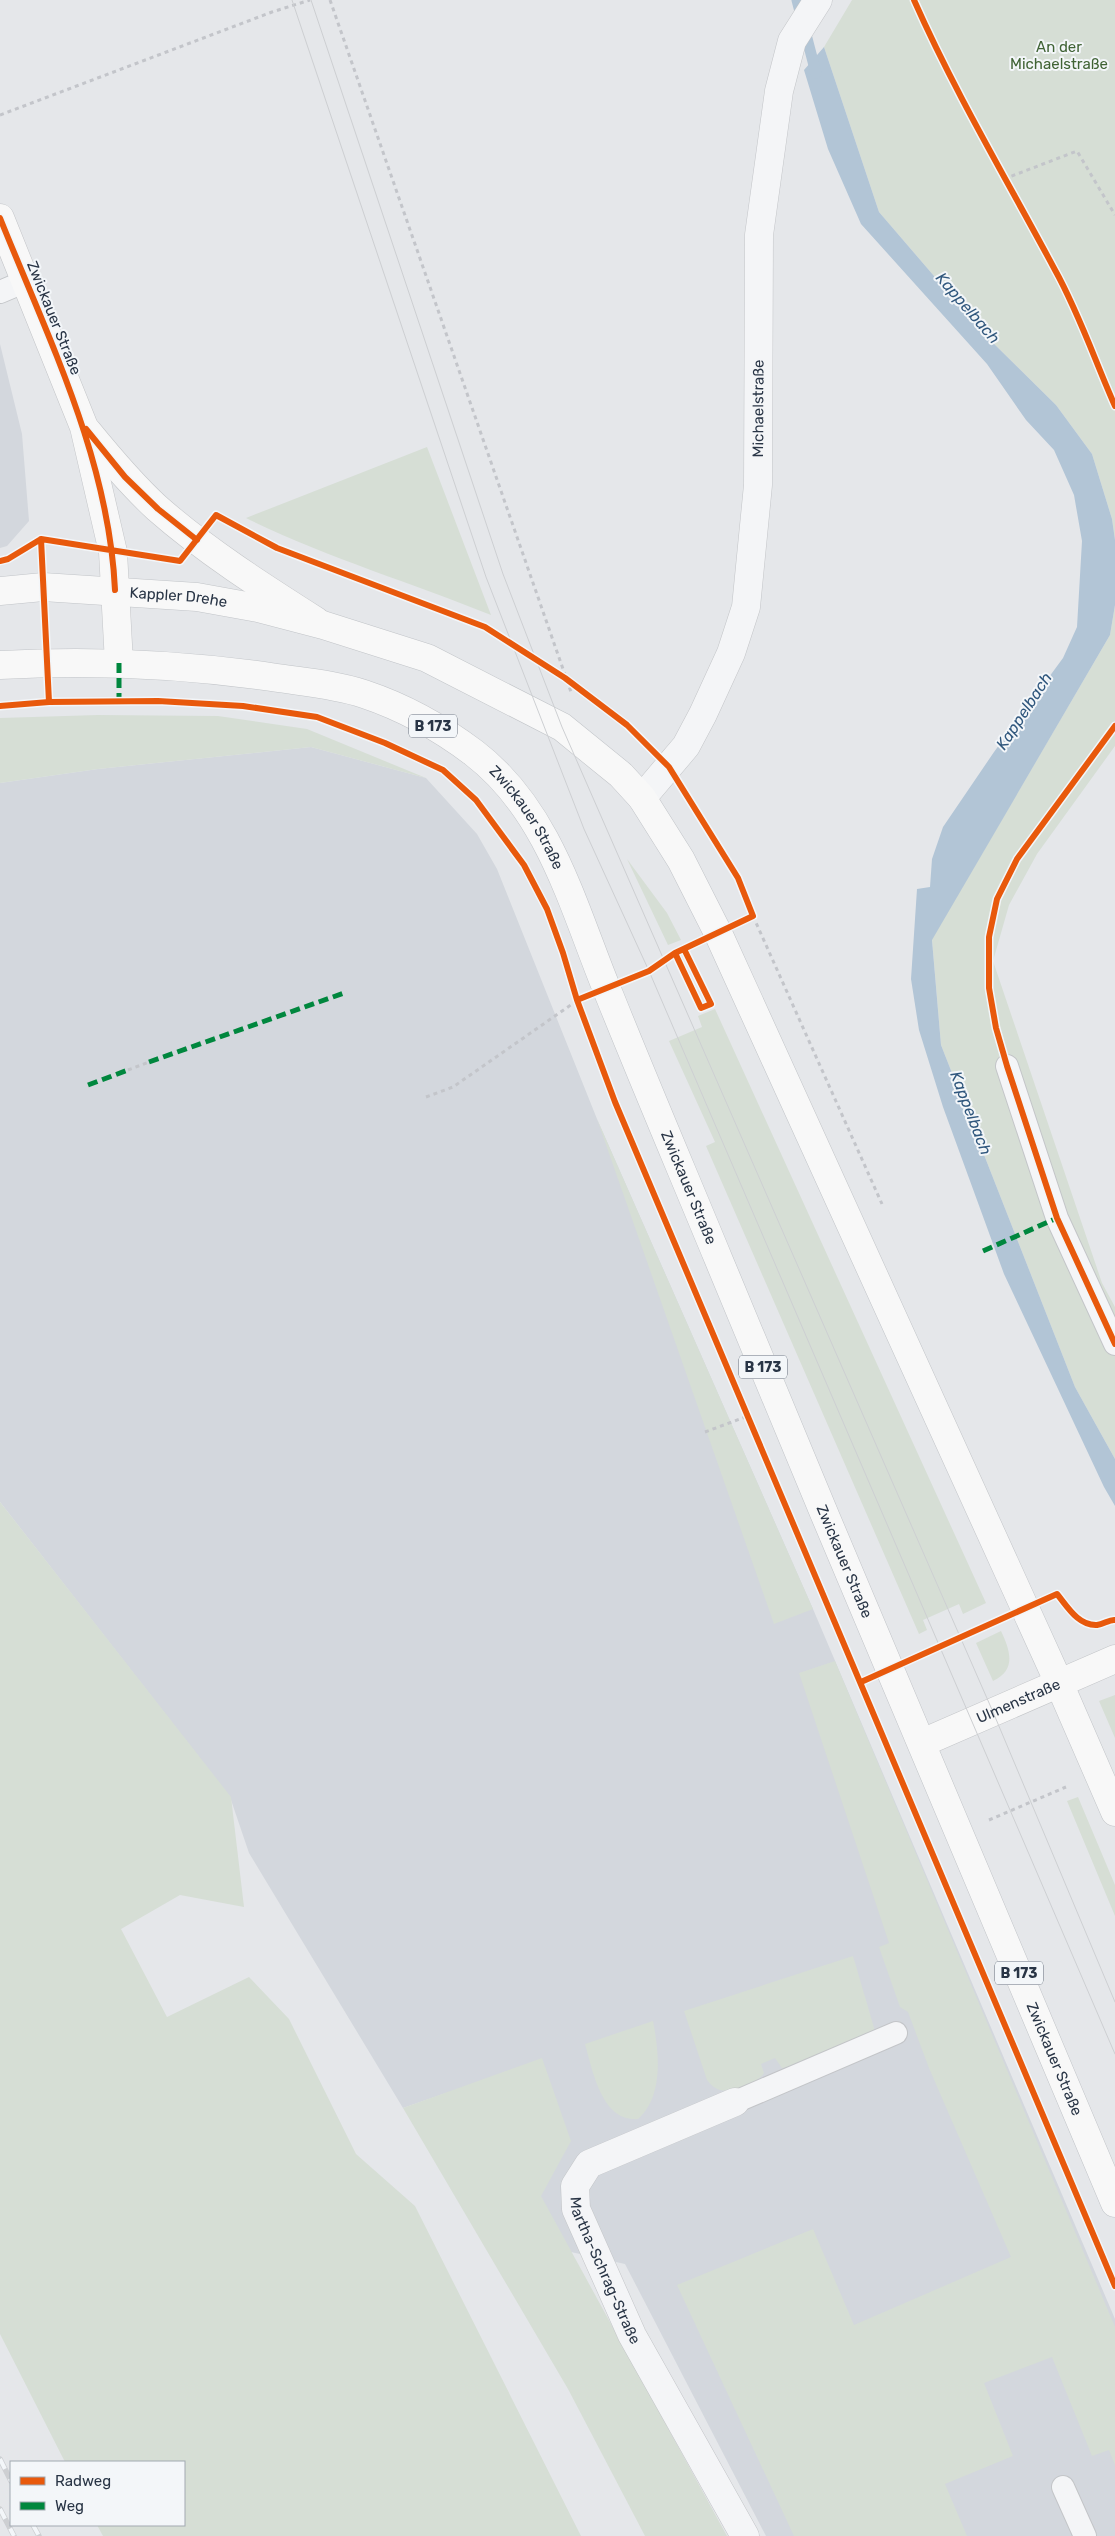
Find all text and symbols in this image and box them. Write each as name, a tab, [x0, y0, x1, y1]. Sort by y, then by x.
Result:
park label: An der Michaelstraße	[1010, 38, 1108, 73]
street label: Zwickauer Straße	[23, 258, 85, 378]
water label: Kappelbach	[932, 269, 1004, 347]
street label: Michaelstraße	[749, 359, 768, 457]
street label: Kappler Drehe	[129, 584, 229, 611]
water label: Kappelbach	[992, 669, 1056, 753]
road number: B 173	[409, 714, 457, 738]
street label: Zwickauer Straße	[486, 762, 567, 872]
water label: Kappelbach	[946, 1068, 996, 1158]
street label: Zwickauer Straße	[657, 1128, 720, 1247]
road number: B 173	[739, 1355, 787, 1378]
street label: Zwickauer Straße	[813, 1502, 876, 1621]
street label: Ulmenstraße	[974, 1675, 1063, 1727]
road number: B 173	[995, 1962, 1043, 1985]
street label: Zwickauer Straße	[1023, 2000, 1086, 2118]
street label: Martha-Schrag-Straße	[566, 2196, 644, 2347]
legend	[10, 2461, 185, 2526]
text: Radweg	[55, 2472, 111, 2490]
text: Weg	[55, 2497, 84, 2515]

